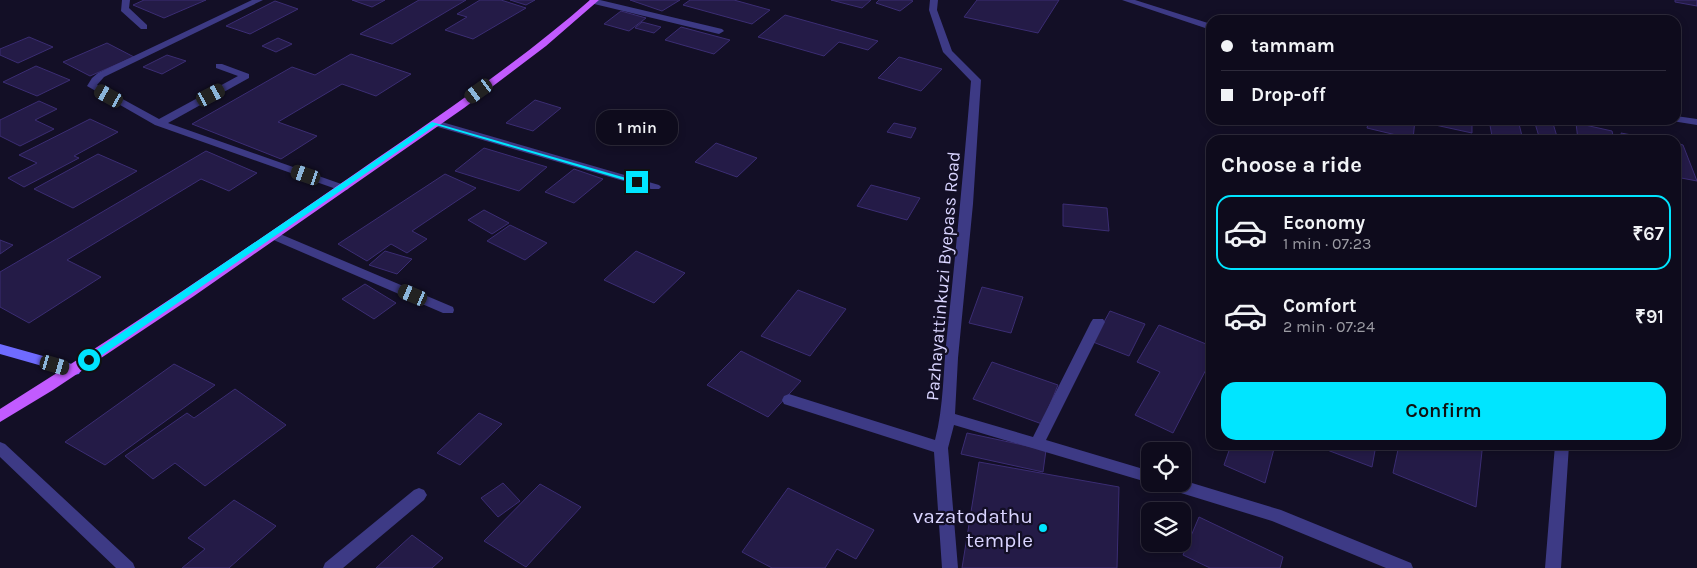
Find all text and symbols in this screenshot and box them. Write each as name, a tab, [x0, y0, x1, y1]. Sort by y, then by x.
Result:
text: tammam	[1251, 35, 1335, 57]
car	[462, 76, 495, 106]
car	[194, 81, 227, 109]
car	[92, 82, 125, 110]
text: Drop-off	[1251, 84, 1326, 106]
callout: 1 min	[596, 110, 678, 144]
text: 1 min	[617, 118, 657, 137]
street label: Pazhayattinkuzi Byepass Road	[921, 150, 965, 402]
text: Choose a ride	[1221, 152, 1362, 178]
car	[289, 163, 322, 187]
route end	[626, 171, 648, 193]
icon: car	[1223, 210, 1268, 255]
text: Economy	[1283, 212, 1365, 234]
text: ₹67	[1632, 223, 1664, 245]
text: 1 min · 07:23	[1283, 234, 1371, 253]
car	[396, 282, 429, 308]
icon: car	[1223, 293, 1268, 338]
text: Comfort	[1283, 295, 1357, 317]
text: ₹91	[1635, 306, 1664, 328]
text: 2 min · 07:24	[1283, 317, 1375, 336]
route start	[78, 349, 100, 371]
car	[38, 354, 71, 376]
button: Confirm	[1221, 382, 1666, 440]
map controls	[1141, 442, 1191, 552]
button: locate	[1141, 442, 1191, 492]
button: layers	[1141, 502, 1191, 552]
place label: vazatodathu temple	[913, 504, 1033, 552]
marker: vazatodathu temple	[1037, 522, 1049, 534]

